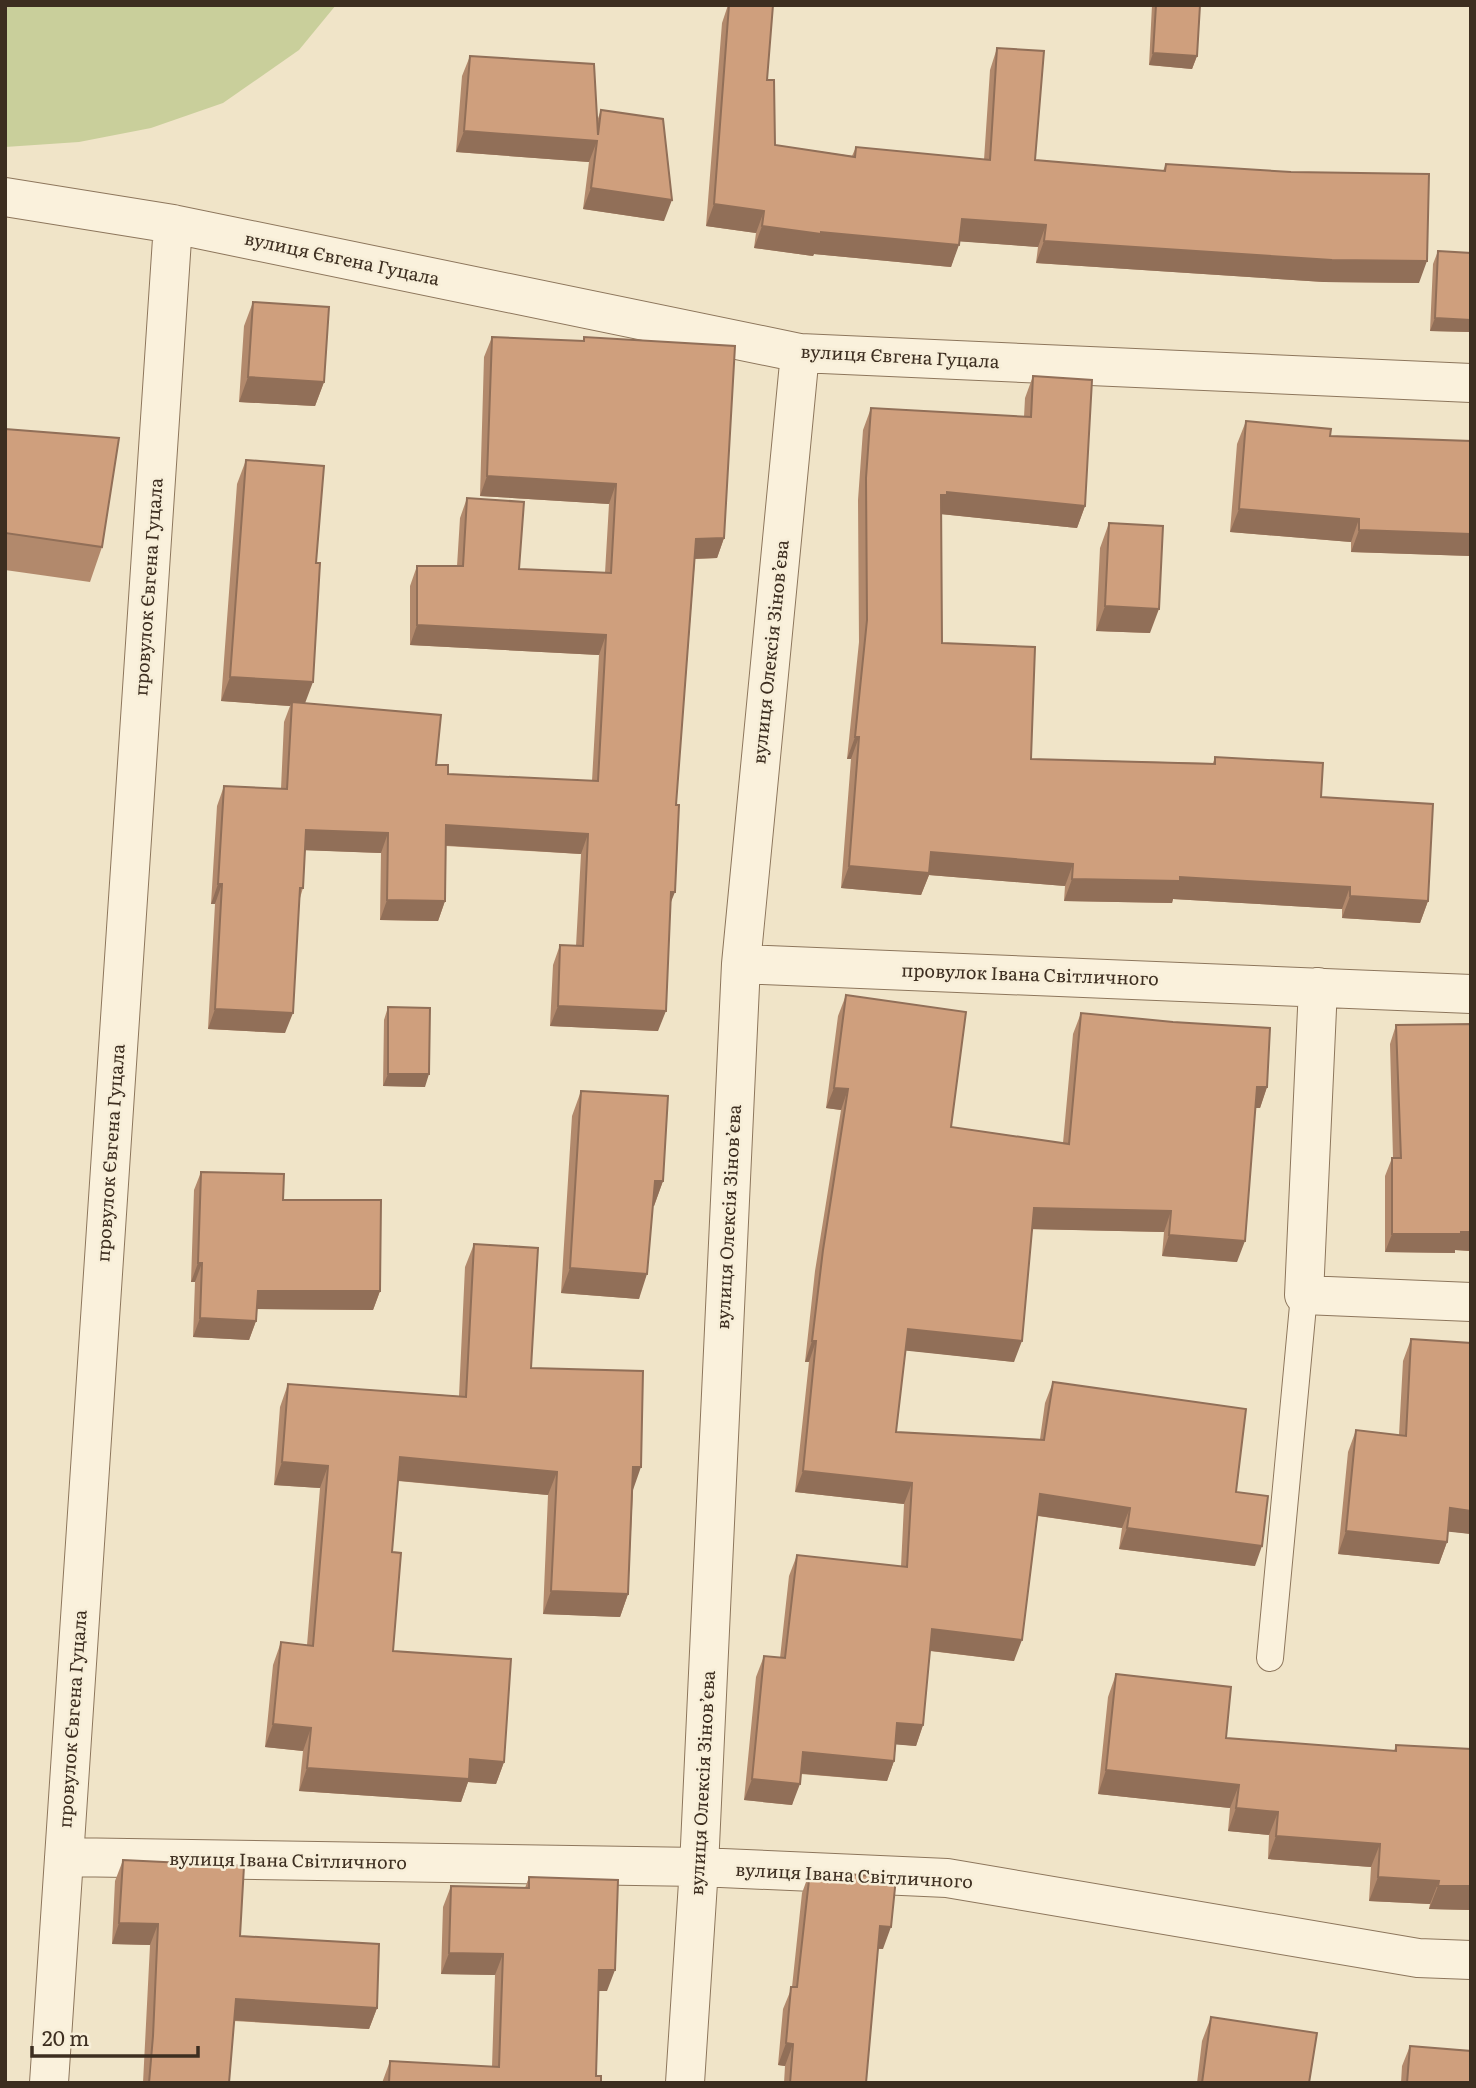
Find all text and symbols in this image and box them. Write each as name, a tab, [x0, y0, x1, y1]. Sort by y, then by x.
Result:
street label: вулиця Євгена Гуцала	[242, 224, 443, 291]
street label: вулиця Євгена Гуцала	[800, 337, 1000, 374]
street label: провулок Євгена Гуцала	[126, 477, 169, 697]
street label: вулиця Олексія Зіновʼєва	[744, 538, 795, 765]
street label: провулок Івана Світличного	[901, 956, 1159, 991]
street label: провулок Євгена Гуцала	[88, 1043, 131, 1263]
street label: вулиця Олексія Зіновʼєва	[708, 1103, 747, 1330]
street label: провулок Євгена Гуцала	[50, 1609, 93, 1829]
street label: вулиця Олексія Зіновʼєва	[682, 1669, 721, 1896]
street label: вулиця Івана Світличного	[169, 1844, 407, 1875]
street label: вулиця Івана Світличного	[735, 1855, 974, 1894]
scale bar	[32, 2014, 198, 2058]
text: 20 m	[42, 2021, 89, 2052]

